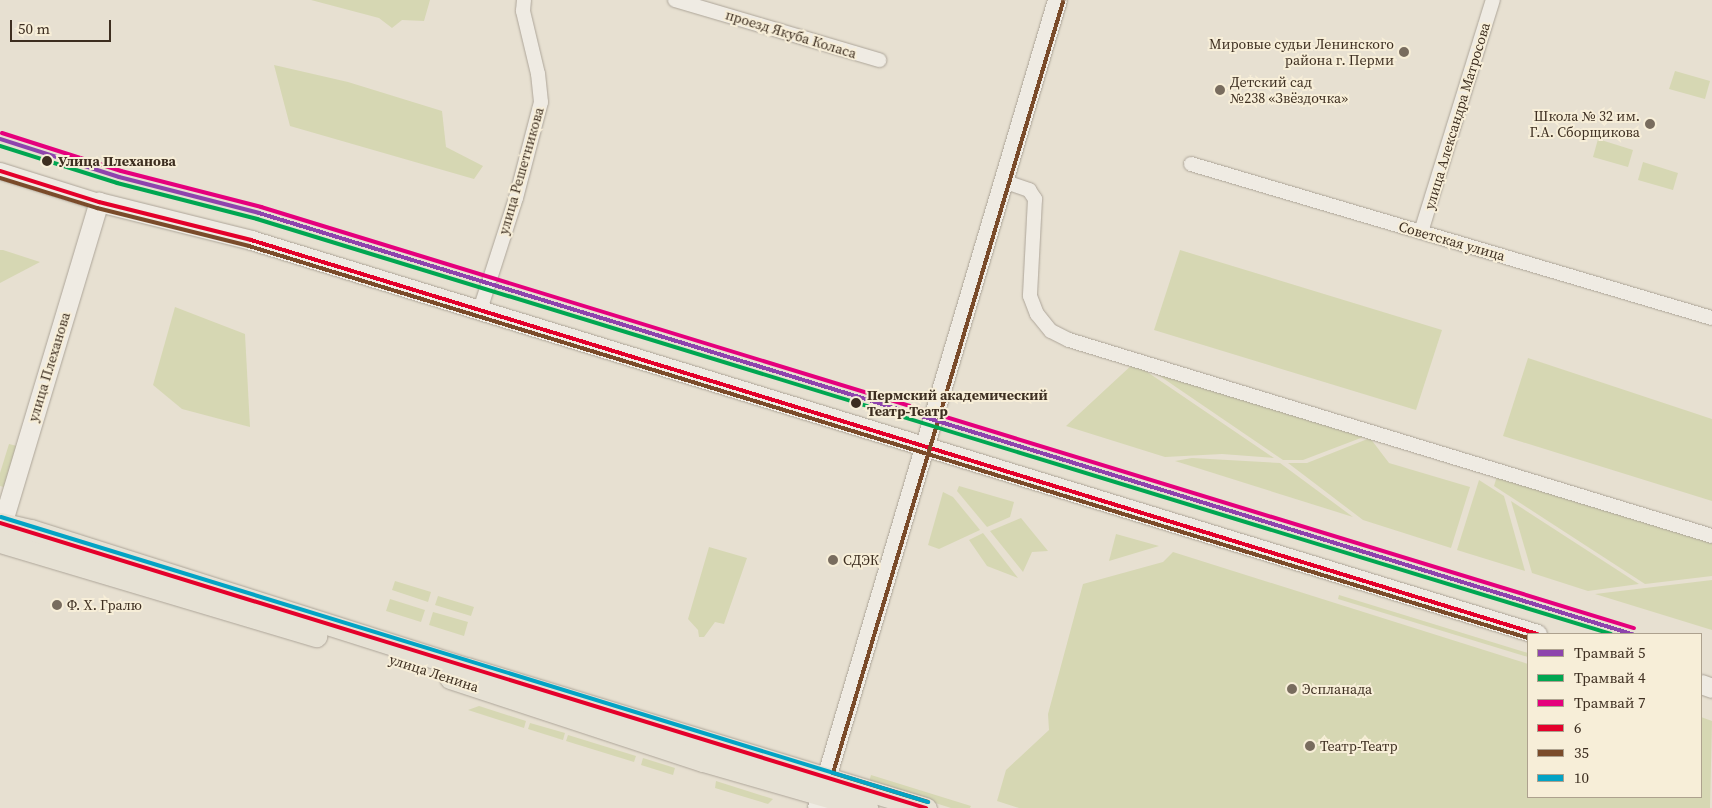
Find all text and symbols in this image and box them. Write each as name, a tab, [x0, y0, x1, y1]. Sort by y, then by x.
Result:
street label: проезд Якуба Коласа	[724, 6, 858, 62]
scale bar	[12, 10, 114, 42]
text: 50 m	[18, 18, 50, 39]
street label: улица Александра Матросова	[1420, 20, 1494, 212]
place label: Мировые судьи Ленинского района г. Перми	[1209, 36, 1394, 68]
marker: Мировые судьи Ленинского района г. Перми	[1398, 46, 1410, 58]
place label: Детский сад №238 «Звёздочка»	[1230, 74, 1348, 106]
marker: Детский сад №238 «Звёздочка»	[1214, 84, 1226, 96]
street label: улица Решетникова	[495, 105, 547, 237]
place label: Школа № 32 им. Г.А. Сборщикова	[1530, 108, 1640, 140]
marker: Школа № 32 им. Г.А. Сборщикова	[1644, 118, 1656, 130]
place label: Улица Плеханова	[58, 153, 176, 169]
marker: Улица Плеханова	[40, 154, 54, 168]
street label: Советская улица	[1397, 218, 1507, 264]
street label: улица Плеханова	[24, 310, 74, 424]
place label: Пермский академический Театр-Театр	[867, 387, 1048, 420]
marker: Пермский академический Театр-Театр	[849, 396, 863, 410]
place label: СДЭК	[843, 552, 879, 568]
marker: СДЭК	[827, 554, 839, 566]
place label: Ф. Х. Гралю	[67, 597, 142, 613]
marker: Ф. Х. Гралю	[51, 599, 63, 611]
legend	[1527, 633, 1702, 798]
text: Трамвай 5	[1574, 642, 1645, 663]
street label: улица Ленина	[387, 651, 481, 695]
text: Трамвай 4	[1574, 667, 1645, 688]
place label: Эспланада	[1302, 681, 1372, 697]
marker: Эспланада	[1286, 683, 1298, 695]
text: Трамвай 7	[1574, 692, 1645, 713]
text: 6	[1574, 717, 1582, 738]
place label: Театр-Театр	[1320, 738, 1398, 754]
marker: Театр-Театр	[1304, 740, 1316, 752]
text: 35	[1574, 742, 1589, 763]
text: 10	[1574, 767, 1589, 788]

